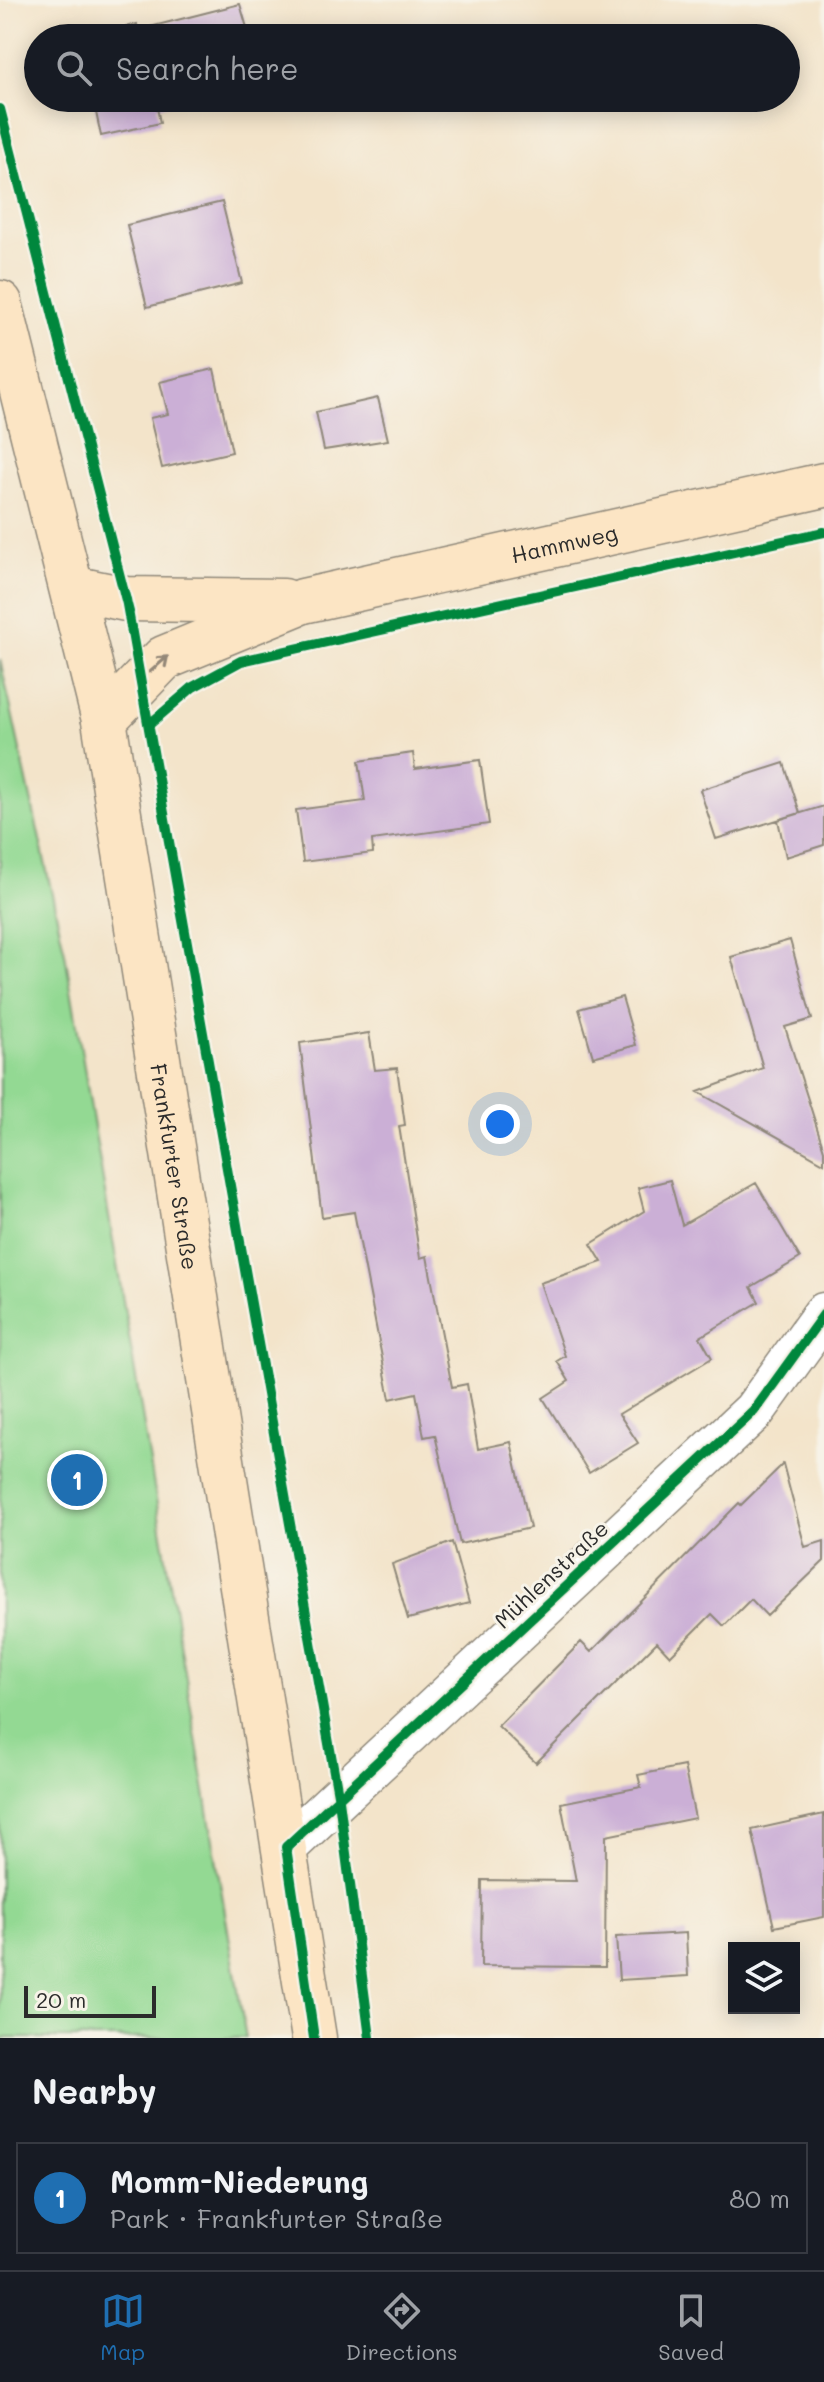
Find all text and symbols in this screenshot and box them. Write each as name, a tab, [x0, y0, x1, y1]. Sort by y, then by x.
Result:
search box	[24, 24, 800, 112]
icon: search	[52, 46, 96, 90]
text: Search here	[116, 48, 299, 88]
street label: Hammweg	[508, 517, 620, 569]
one-way arrow	[149, 655, 169, 674]
street label: Frankfurter Straße	[144, 1061, 206, 1272]
your location	[480, 1104, 520, 1144]
pin: 1	[51, 1450, 103, 1510]
street label: Mühlenstraße	[488, 1514, 614, 1634]
map controls	[728, 1942, 800, 2014]
button: layers	[728, 1942, 800, 2014]
scale bar	[24, 1982, 156, 2018]
text: 20 m	[36, 1985, 86, 2014]
text: Nearby	[32, 2068, 157, 2113]
text: Momm-Niederung	[110, 2161, 368, 2201]
text: 1	[54, 2181, 66, 2215]
text: 80 m	[729, 2181, 790, 2215]
text: Park · Frankfurter Straße	[110, 2201, 443, 2235]
tab: Map	[100, 2289, 145, 2366]
tab: Directions	[346, 2289, 458, 2366]
tab: Saved	[658, 2289, 724, 2366]

